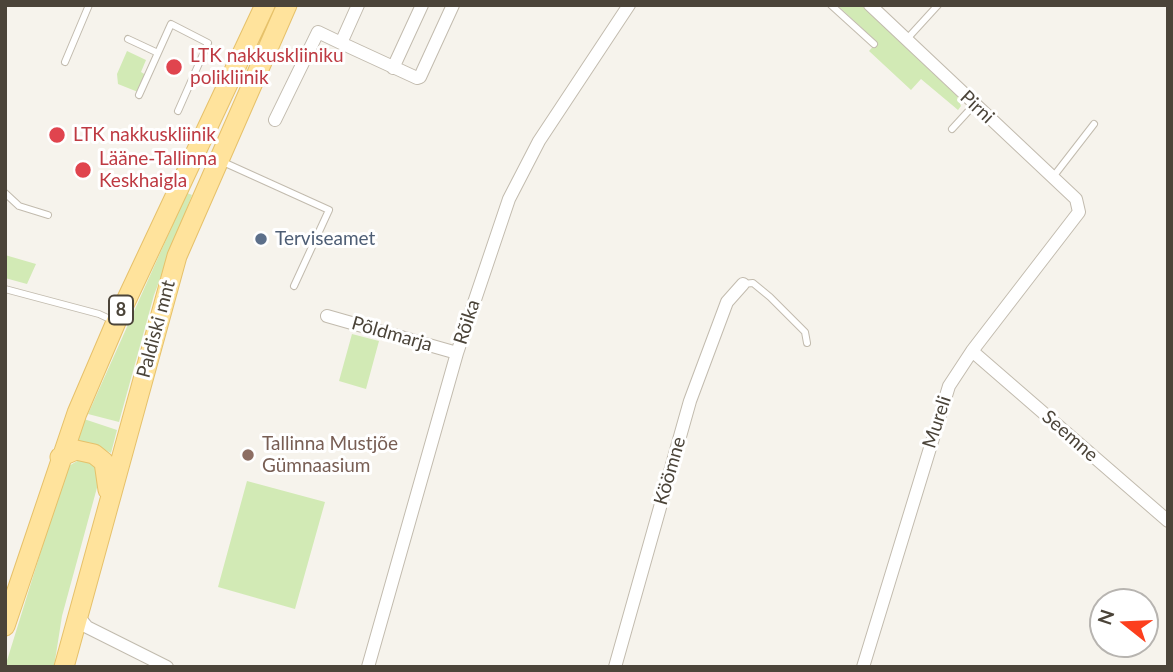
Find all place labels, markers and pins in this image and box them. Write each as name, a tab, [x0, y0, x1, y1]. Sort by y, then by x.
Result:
place label: LTK nakkuskliiniku polikliinik	[190, 45, 343, 89]
marker: LTK nakkuskliiniku polikliinik	[164, 57, 184, 77]
place label: LTK nakkuskliinik	[73, 124, 216, 146]
marker: LTK nakkuskliinik	[47, 125, 67, 145]
place label: Lääne-Tallinna Keskhaigla	[99, 148, 217, 192]
marker: Lääne-Tallinna Keskhaigla	[73, 160, 93, 180]
place label: Terviseamet	[275, 228, 375, 250]
marker: Terviseamet	[253, 231, 269, 247]
place label: Tallinna Mustjõe Gümnaasium	[262, 433, 398, 477]
marker: Tallinna Mustjõe Gümnaasium	[240, 447, 256, 463]

